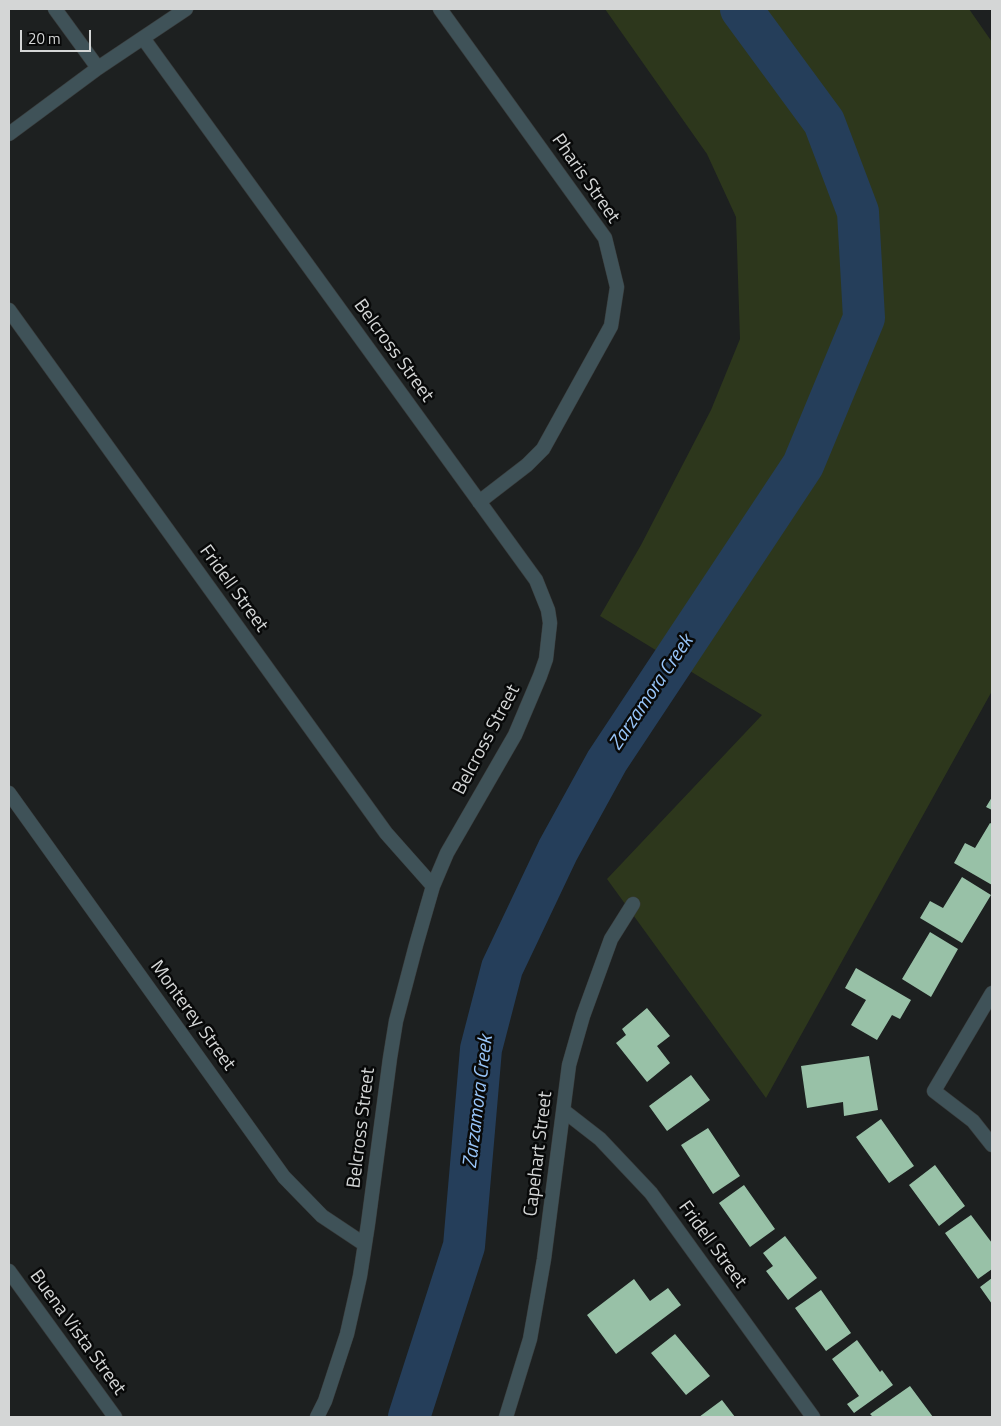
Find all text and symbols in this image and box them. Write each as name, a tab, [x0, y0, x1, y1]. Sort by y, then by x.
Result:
scale bar	[22, 20, 94, 52]
text: 20 m	[28, 27, 61, 50]
street label: Pharis Street	[546, 130, 624, 228]
street label: Belcross Street	[348, 295, 438, 407]
street label: Fridell Street	[194, 541, 272, 637]
water label: Zarzamora Creek	[605, 631, 699, 755]
street label: Belcross Street	[448, 681, 526, 799]
street label: Monterey Street	[144, 957, 240, 1075]
water label: Zarzamora Creek	[459, 1034, 499, 1170]
street label: Belcross Street	[343, 1066, 381, 1190]
street label: Capehart Street	[520, 1090, 558, 1218]
street label: Fridell Street	[673, 1197, 751, 1293]
street label: Buena Vista Street	[24, 1266, 130, 1400]

